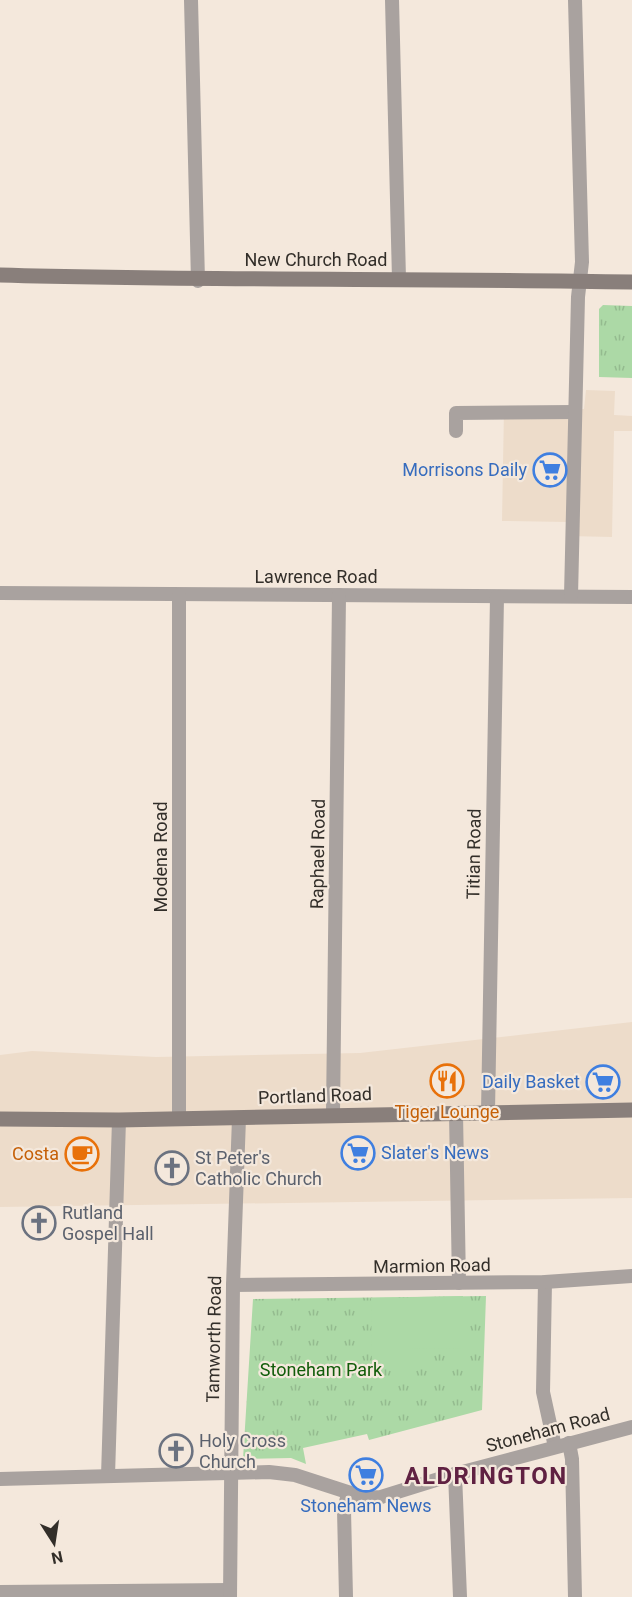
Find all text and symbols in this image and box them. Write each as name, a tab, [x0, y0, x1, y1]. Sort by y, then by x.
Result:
street label: New Church Road	[245, 249, 387, 270]
supermarket icon: Morrisons Daily	[532, 452, 568, 488]
place label: Morrisons Daily	[402, 459, 527, 480]
street label: Lawrence Road	[254, 566, 378, 587]
street label: Raphael Road	[306, 799, 329, 909]
street label: Modena Road	[150, 801, 171, 913]
street label: Titian Road	[462, 808, 485, 900]
restaurant icon: Tiger Lounge	[429, 1063, 465, 1099]
supermarket icon: Daily Basket	[585, 1064, 621, 1100]
place label: Daily Basket	[482, 1071, 580, 1092]
street label: Portland Road	[258, 1083, 372, 1108]
place label: Tiger Lounge	[395, 1101, 499, 1122]
supermarket icon: Slater's News	[340, 1135, 376, 1171]
cafe icon: Costa	[64, 1136, 100, 1172]
place label: Slater's News	[381, 1142, 489, 1163]
place label: Costa	[12, 1143, 59, 1164]
place label: St Peter's Catholic Church	[195, 1147, 322, 1189]
church icon: St Peter's Catholic Church	[154, 1150, 190, 1186]
place label: Rutland Gospel Hall	[62, 1202, 154, 1244]
church icon: Rutland Gospel Hall	[21, 1205, 57, 1241]
street label: Marmion Road	[373, 1254, 491, 1277]
street label: Tamworth Road	[202, 1275, 225, 1403]
park label: Stoneham Park	[260, 1359, 383, 1380]
street label: Stoneham Road	[484, 1403, 612, 1456]
place label: Holy Cross Church	[199, 1430, 286, 1472]
church icon: Holy Cross Church	[158, 1433, 194, 1469]
supermarket icon: Stoneham News	[348, 1457, 384, 1493]
district label: ALDRINGTON	[404, 1462, 568, 1490]
place label: Stoneham News	[300, 1495, 432, 1516]
north arrow	[24, 1513, 84, 1573]
text: N	[50, 1547, 65, 1568]

